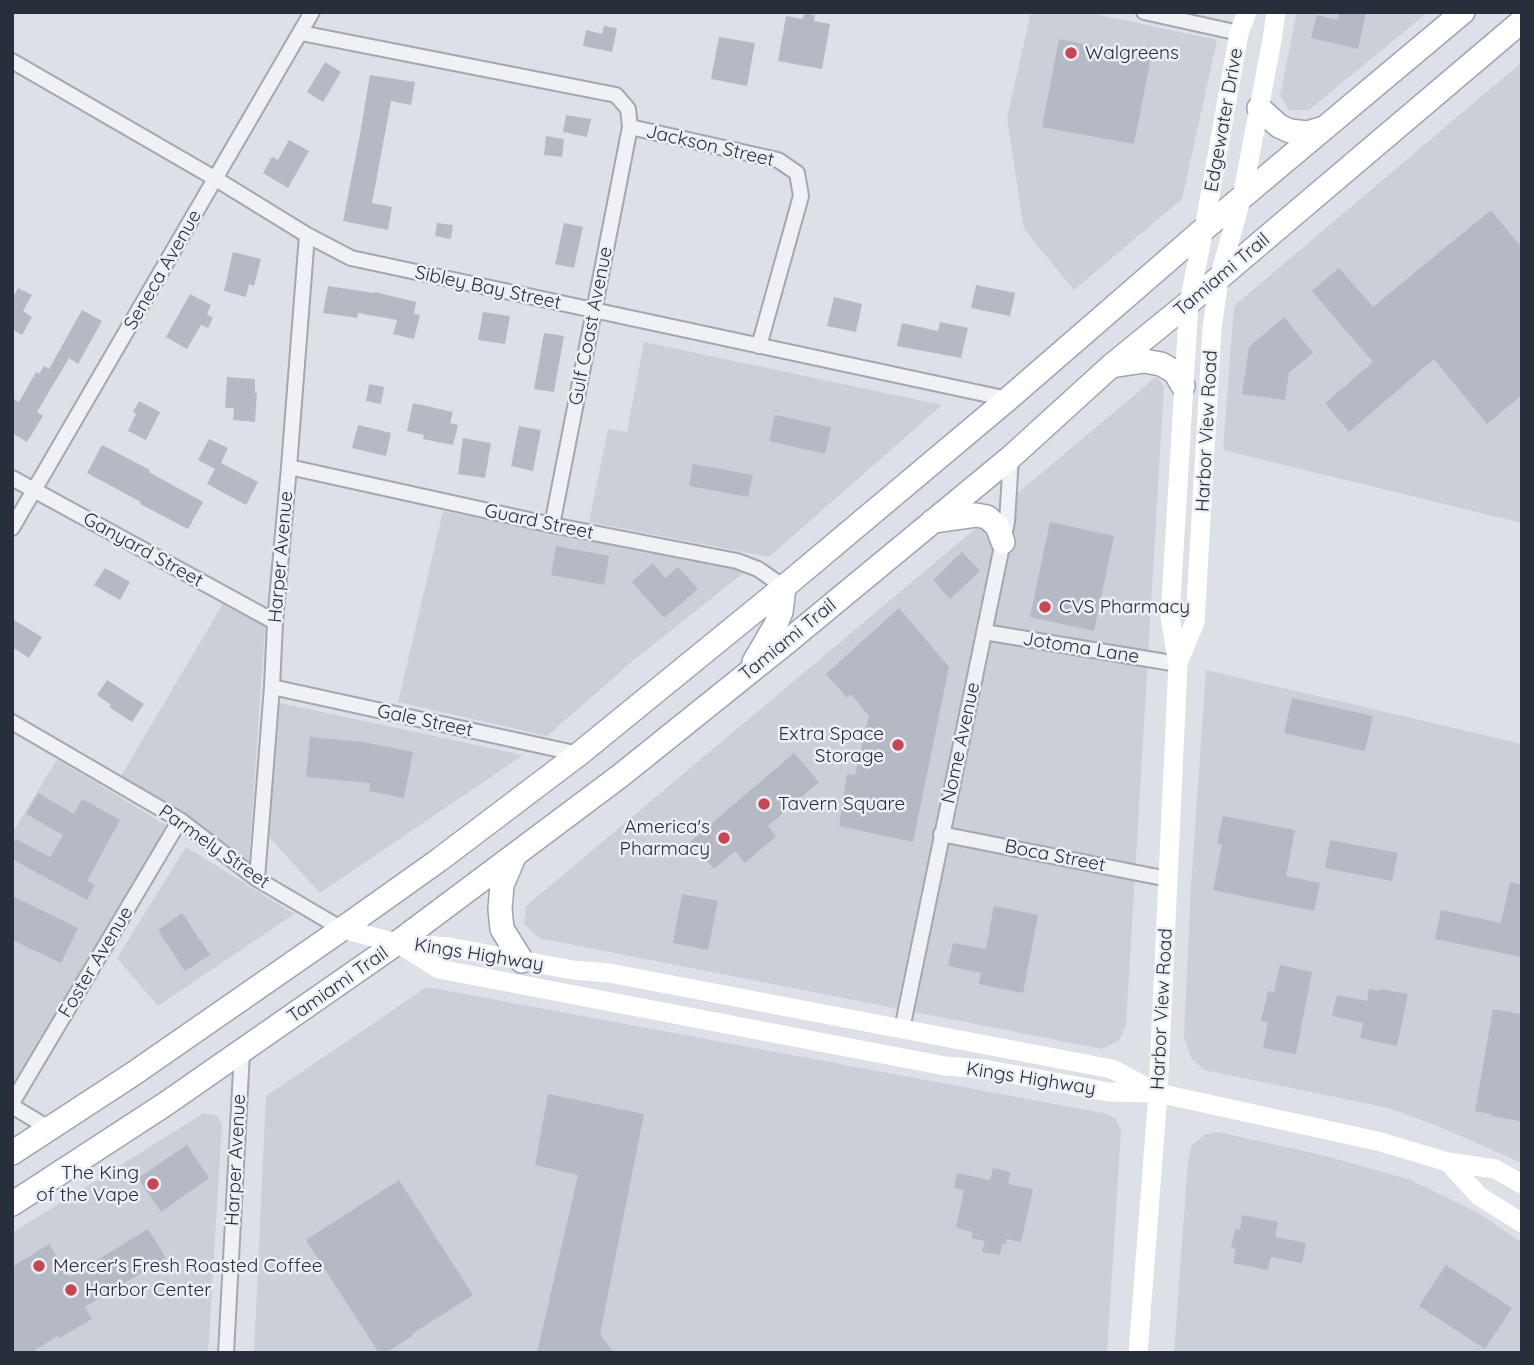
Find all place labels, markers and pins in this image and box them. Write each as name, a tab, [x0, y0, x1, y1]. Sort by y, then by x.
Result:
place label: Walgreens	[1085, 42, 1179, 64]
marker: Walgreens	[1063, 45, 1079, 61]
place label: CVS Pharmacy	[1059, 596, 1190, 618]
marker: CVS Pharmacy	[1037, 599, 1053, 615]
place label: Extra Space Storage	[779, 723, 884, 767]
marker: Extra Space Storage	[890, 737, 906, 753]
place label: Tavern Square	[778, 793, 905, 815]
marker: Tavern Square	[756, 796, 772, 812]
place label: America's Pharmacy	[620, 816, 710, 860]
marker: America's Pharmacy	[716, 830, 732, 846]
place label: The King of the Vape	[36, 1162, 139, 1206]
marker: The King of the Vape	[145, 1176, 161, 1192]
place label: Mercer's Fresh Roasted Coffee	[53, 1255, 322, 1277]
marker: Mercer's Fresh Roasted Coffee	[31, 1258, 47, 1274]
place label: Harbor Center	[85, 1279, 212, 1301]
marker: Harbor Center	[63, 1282, 79, 1298]

